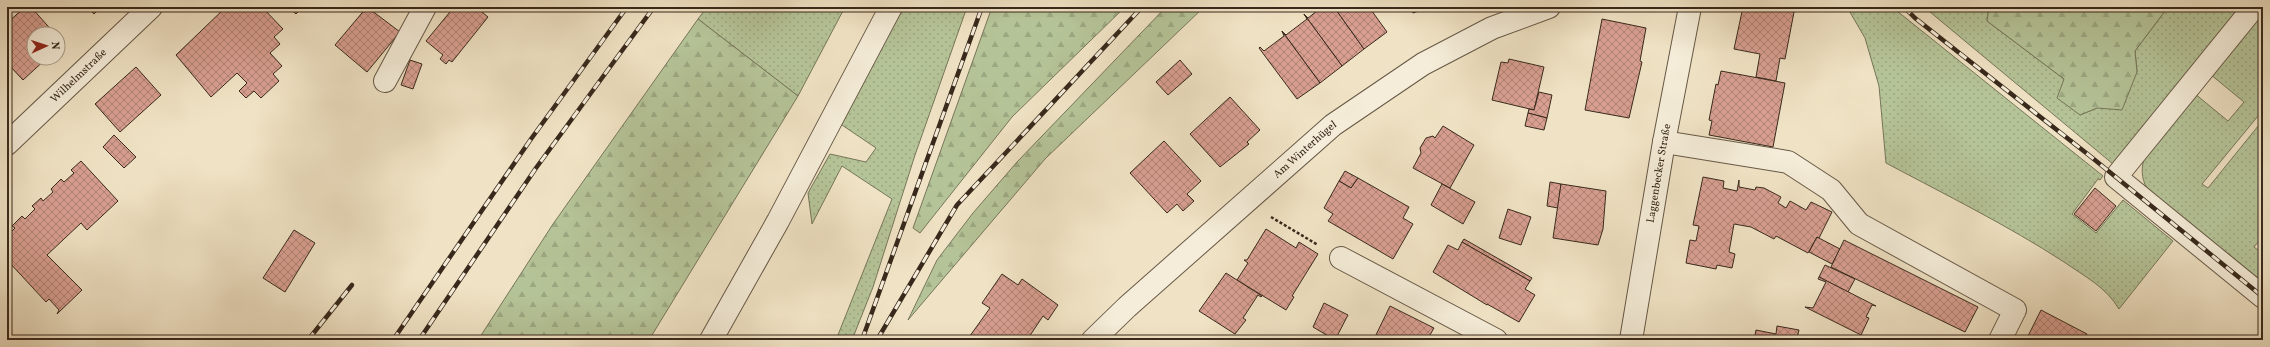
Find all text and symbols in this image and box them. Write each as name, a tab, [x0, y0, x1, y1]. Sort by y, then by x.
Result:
north arrow	[26, 26, 66, 66]
text: N	[47, 41, 62, 50]
street label: Wilhelmstraße	[47, 45, 110, 106]
street label: Am Winterhügel	[1270, 117, 1340, 182]
street label: Laggenbecker Straße	[1643, 122, 1675, 224]

